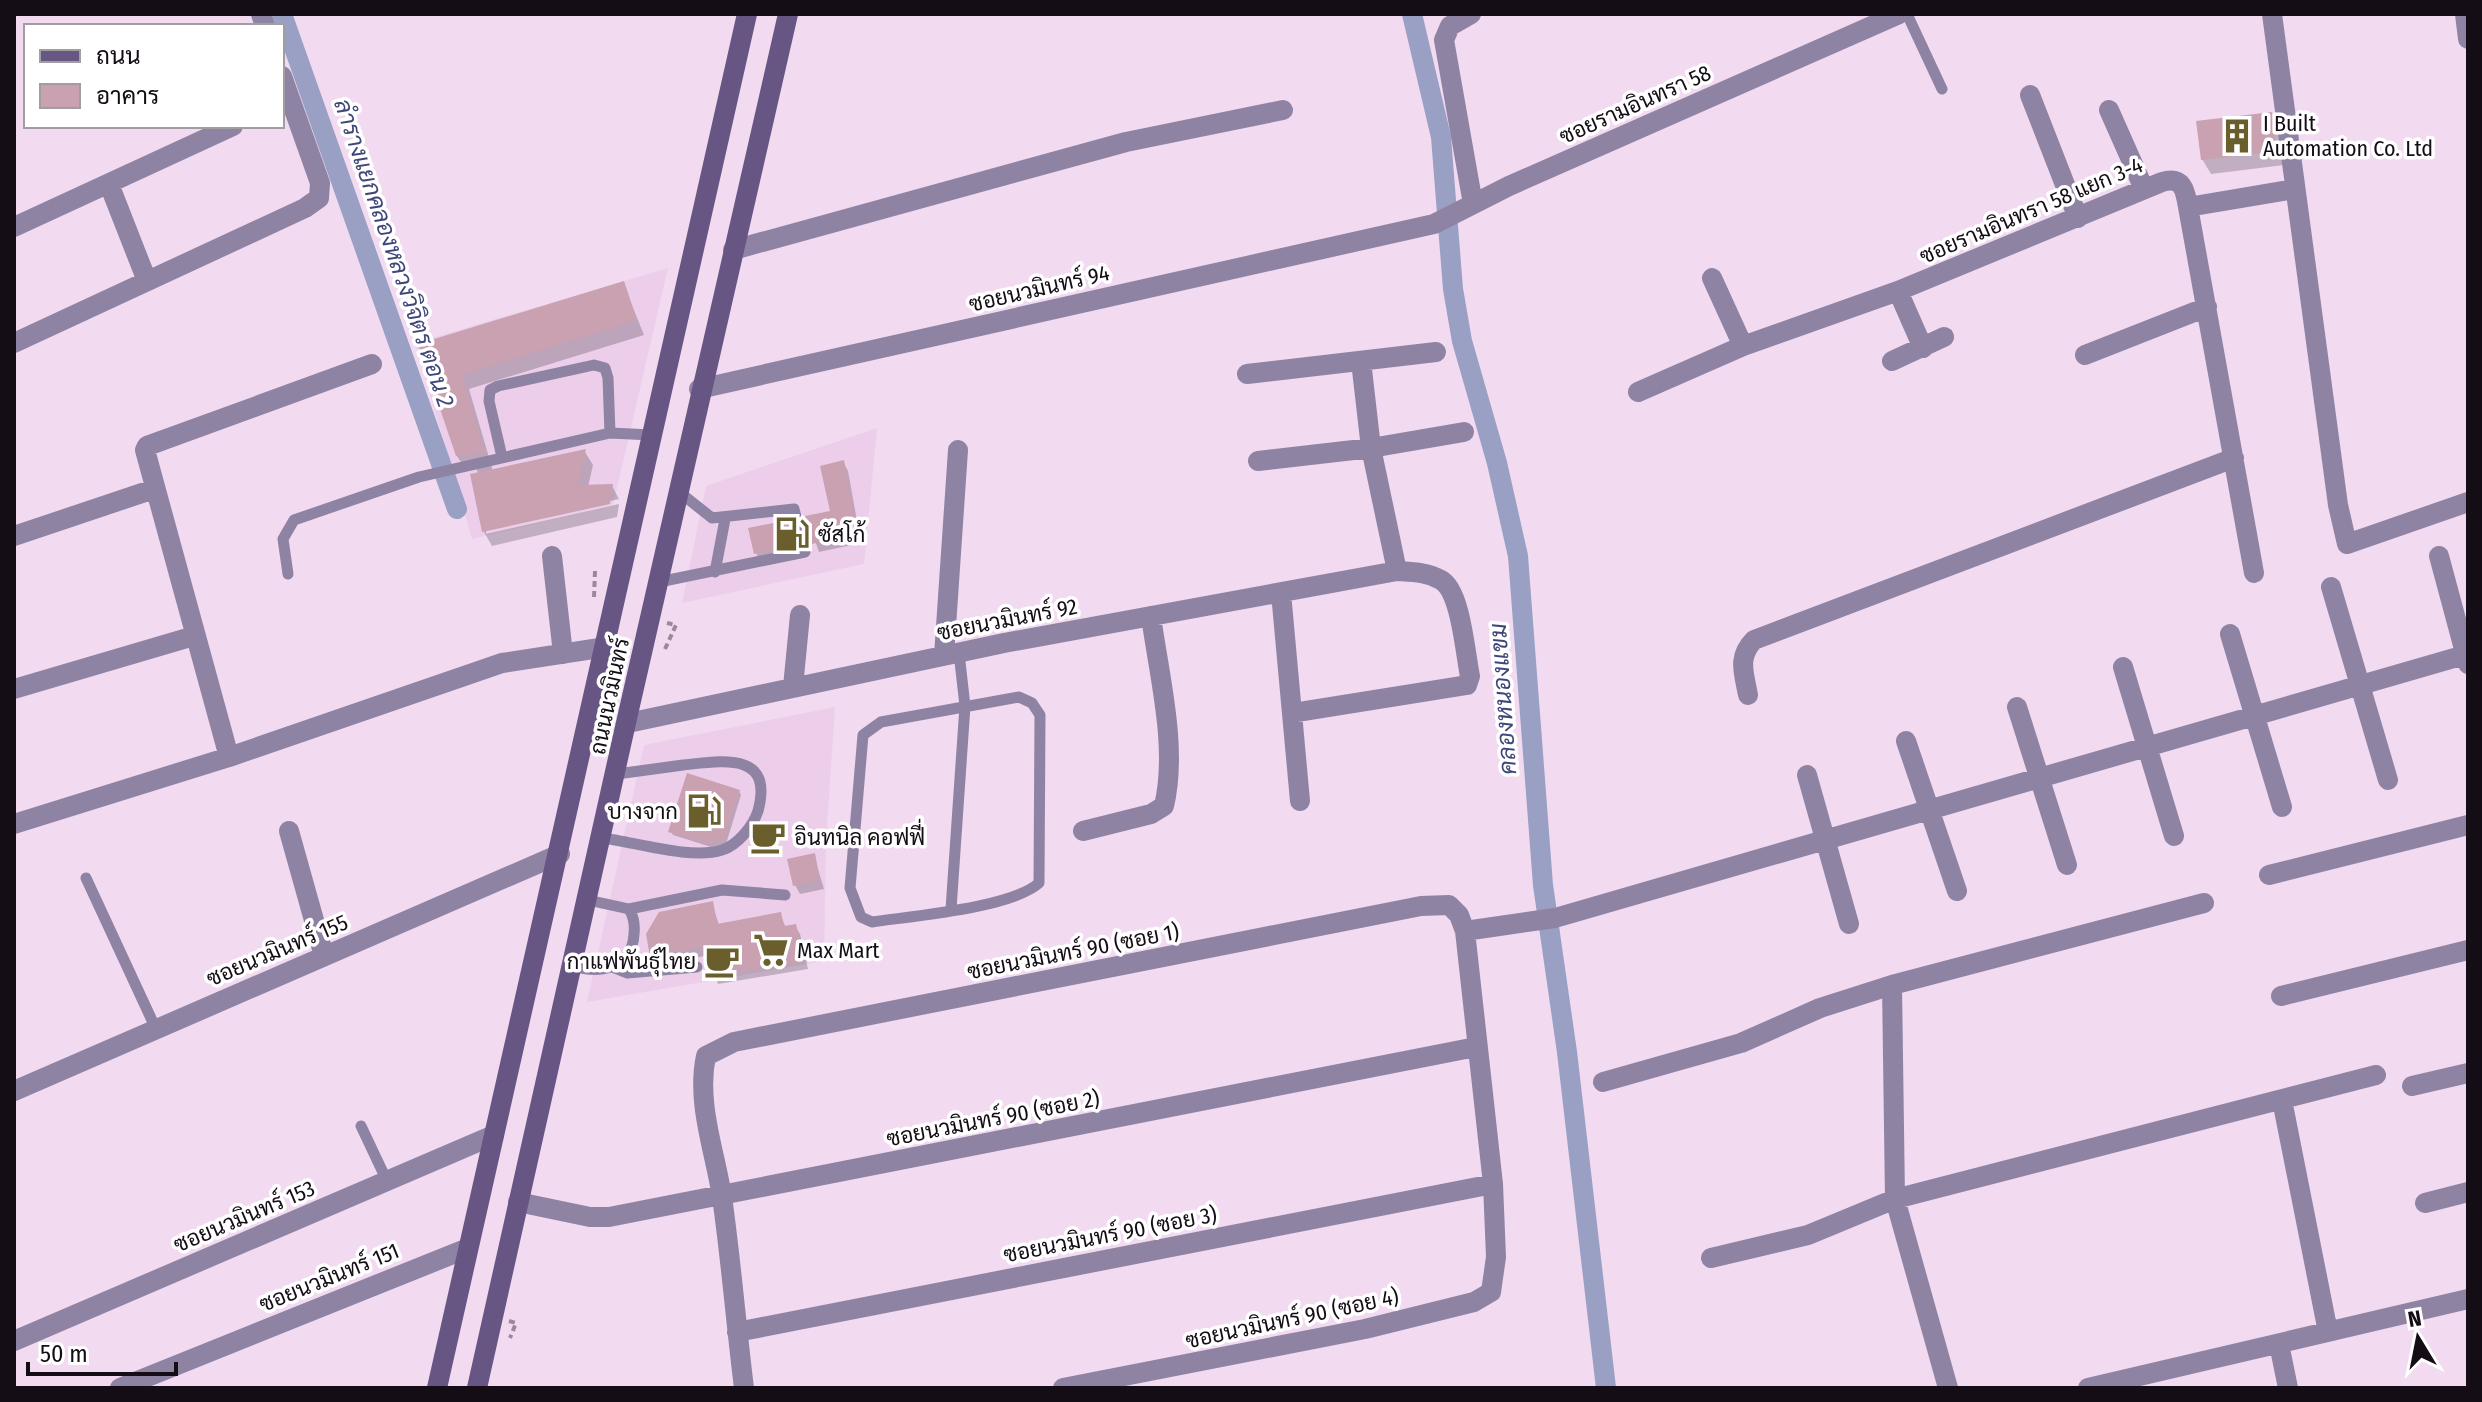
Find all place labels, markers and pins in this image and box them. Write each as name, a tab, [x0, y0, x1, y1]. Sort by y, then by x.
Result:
place label: I Built Automation Co. Ltd	[2263, 110, 2433, 162]
building icon: I Built Automation Co. Ltd	[2218, 117, 2256, 155]
fuel station icon: ซัสโก้	[773, 515, 811, 553]
place label: ซัสโก้	[818, 520, 866, 548]
fuel station icon: บางจาก	[685, 792, 723, 830]
place label: บางจาก	[608, 798, 678, 825]
cafe icon: อินทนิล คอฟฟี่	[749, 818, 787, 856]
place label: อินทนิล คอฟฟี่	[794, 818, 925, 851]
supermarket icon: Max Mart	[752, 931, 790, 969]
place label: Max Mart	[797, 937, 880, 964]
cafe icon: กาแฟพันธุ์ไทย	[703, 942, 741, 980]
place label: กาแฟพันธุ์ไทย	[567, 947, 696, 977]

